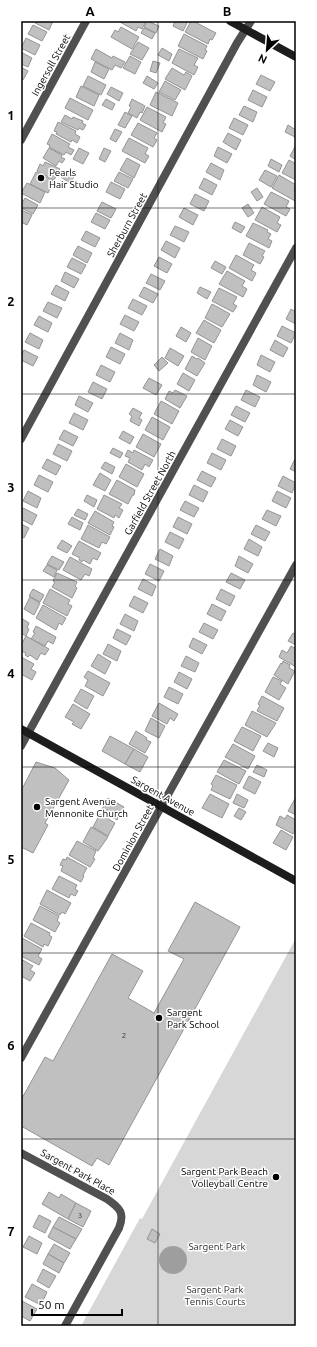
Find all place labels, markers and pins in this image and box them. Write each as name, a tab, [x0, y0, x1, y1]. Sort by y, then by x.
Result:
place label: Pearls Hair Studio	[49, 167, 99, 190]
marker: Pearls Hair Studio	[36, 173, 46, 183]
place label: Sargent Avenue Mennonite Church	[45, 796, 128, 819]
marker: Sargent Avenue Mennonite Church	[32, 802, 42, 812]
place label: Sargent Park School	[167, 1007, 219, 1030]
marker: Sargent Park School	[154, 1013, 164, 1023]
place label: Sargent Park Beach Volleyball Centre	[181, 1166, 268, 1189]
marker: Sargent Park Beach Volleyball Centre	[271, 1172, 281, 1182]

